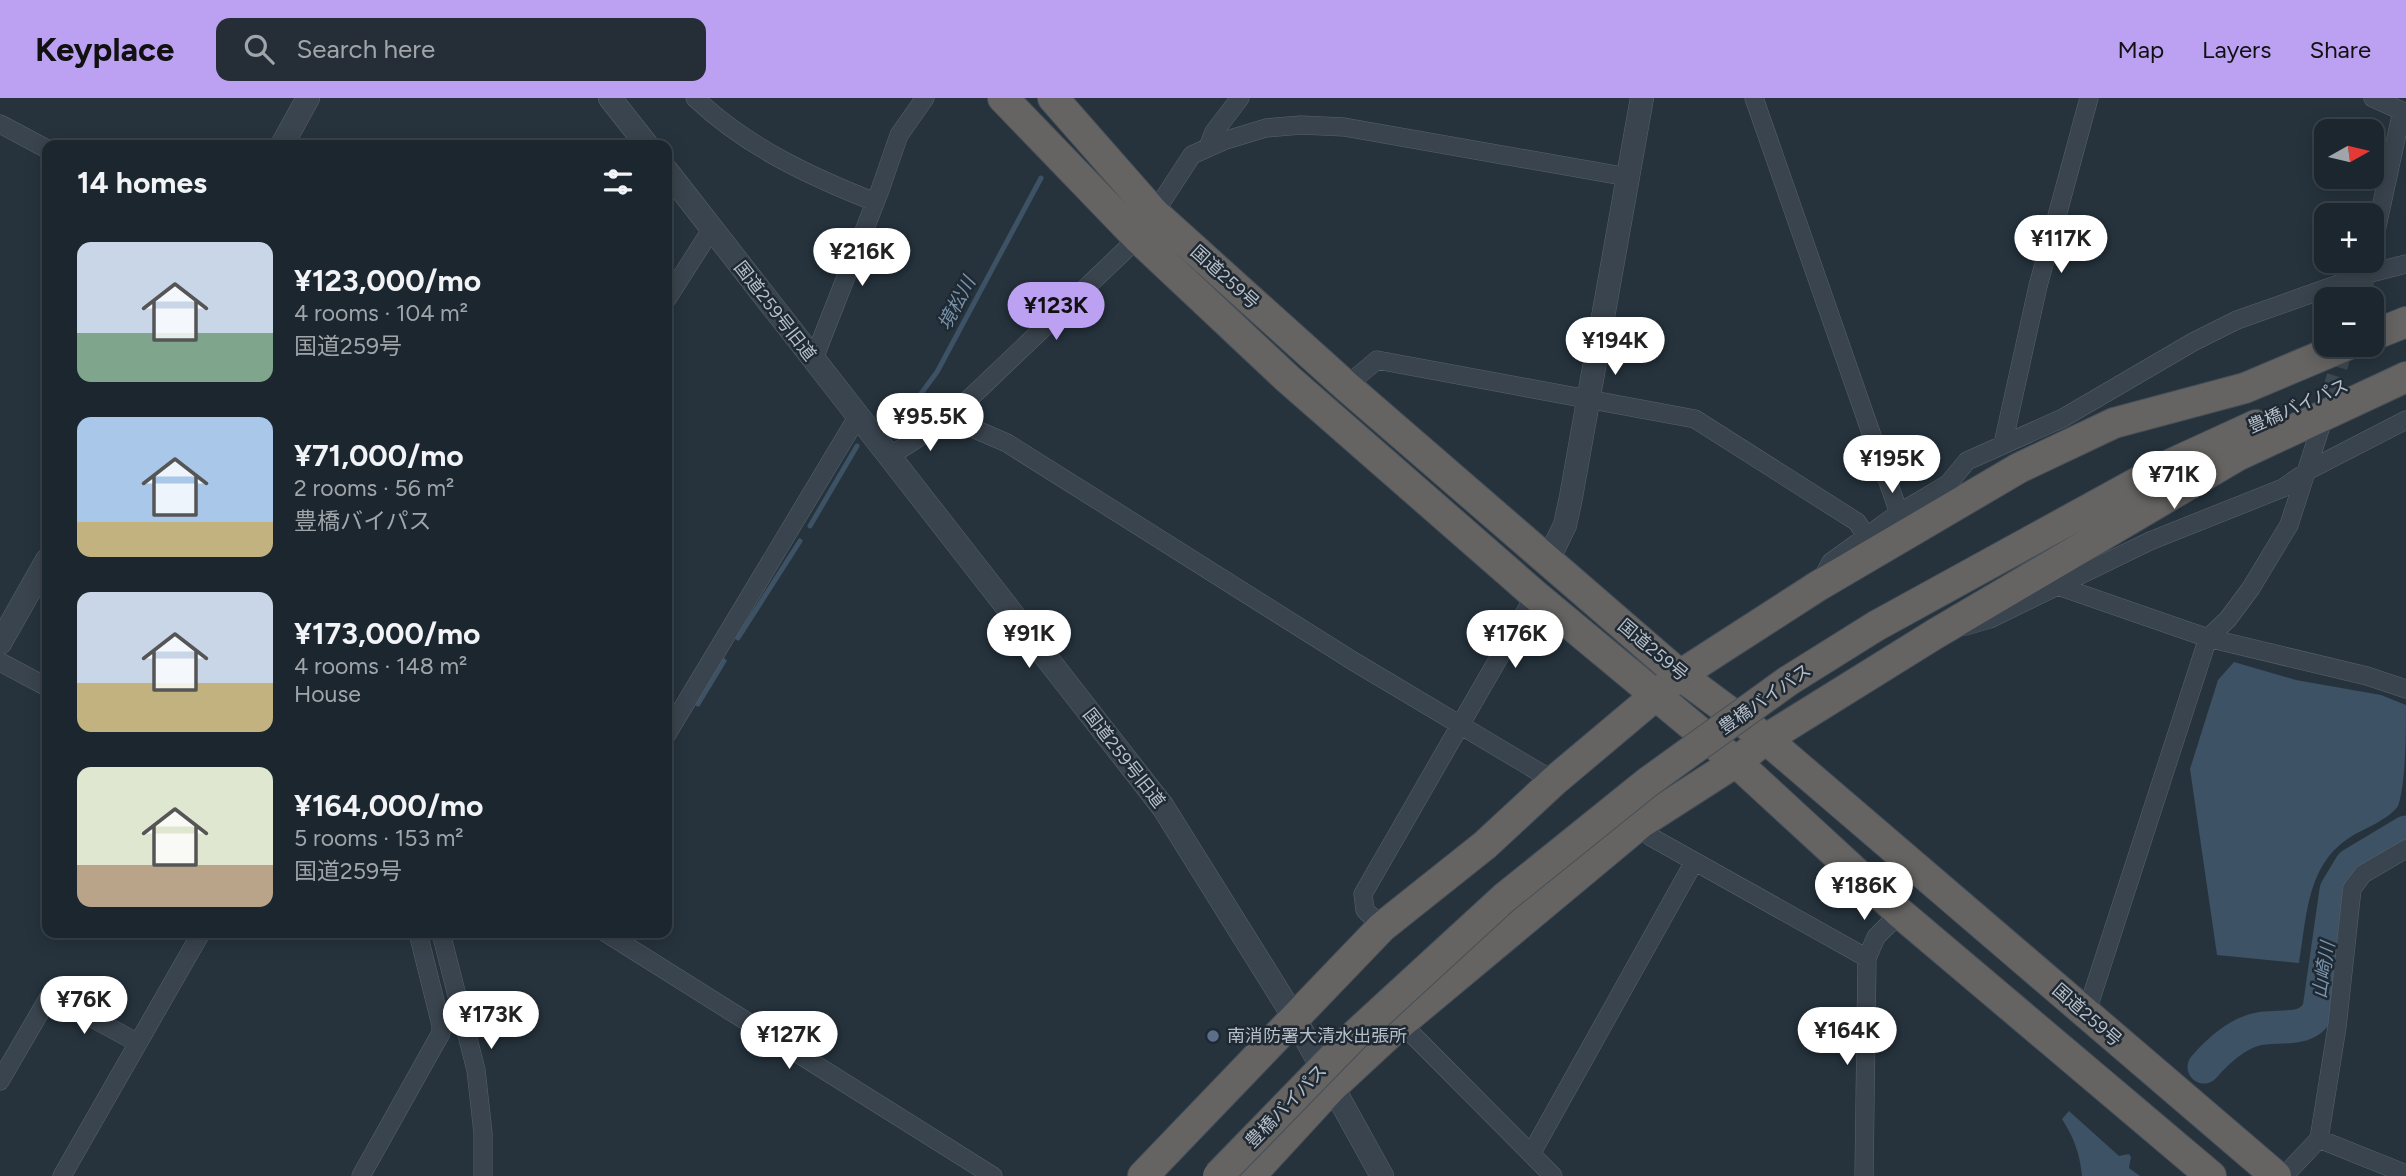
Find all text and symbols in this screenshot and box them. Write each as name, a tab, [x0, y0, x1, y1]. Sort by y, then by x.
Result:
search box	[216, 18, 706, 81]
text: Keyplace	[35, 30, 174, 69]
icon: search	[240, 30, 278, 68]
text: Search here	[296, 33, 435, 65]
text: Map	[2117, 35, 2164, 64]
text: Layers	[2202, 35, 2271, 64]
text: Share	[2309, 35, 2371, 64]
north arrow	[2314, 119, 2384, 189]
map controls	[2314, 119, 2384, 357]
icon: filters	[599, 163, 637, 201]
text: 14 homes	[77, 164, 207, 201]
button: +	[2314, 203, 2384, 273]
pin: ¥117K	[2012, 216, 2110, 275]
text: ¥117K	[2030, 224, 2092, 252]
pin: ¥216K	[813, 228, 911, 288]
text: ¥216K	[829, 237, 895, 265]
street label: 国道259号	[1186, 241, 1264, 313]
street label: 国道259号旧道	[729, 257, 821, 365]
text: ¥123,000/mo	[294, 262, 481, 299]
icon: home	[133, 270, 217, 354]
water label: 境松川	[933, 271, 981, 334]
pin: ¥123K	[1007, 282, 1105, 342]
button: −	[2314, 287, 2384, 357]
text: ¥123K	[1024, 291, 1088, 319]
text: 4 rooms · 104 m²	[294, 299, 468, 327]
pin: ¥194K	[1566, 317, 1664, 377]
text: ¥194K	[1582, 326, 1648, 354]
text: 国道259号	[294, 332, 402, 360]
street label: 豊橋バイパス	[2244, 374, 2352, 438]
pin: ¥95.5K	[873, 394, 987, 453]
text: ¥95.5K	[893, 402, 967, 430]
pin: ¥195K	[1843, 436, 1941, 495]
text: ¥71,000/mo	[294, 437, 464, 474]
text: ¥195K	[1859, 444, 1925, 472]
icon: home	[133, 445, 217, 529]
pin: ¥71K	[2133, 452, 2215, 511]
text: ¥71K	[2148, 460, 2200, 488]
text: 2 rooms · 56 m²	[294, 474, 454, 502]
text: 豊橋バイパス	[294, 507, 432, 535]
pin: ¥91K	[988, 610, 1070, 670]
pin: ¥176K	[1466, 610, 1564, 670]
street label: 国道259号	[1614, 614, 1692, 686]
text: ¥173,000/mo	[294, 615, 480, 652]
text: ¥91K	[1003, 619, 1055, 647]
text: ¥176K	[1483, 619, 1547, 647]
icon: home	[133, 620, 217, 704]
text: 4 rooms · 148 m²	[294, 652, 467, 680]
street label: 豊橋バイパス	[1715, 659, 1815, 739]
text: House	[294, 680, 361, 708]
street label: 国道259号旧道	[1078, 704, 1170, 812]
text: ¥164,000/mo	[294, 787, 484, 824]
icon: home	[133, 795, 217, 879]
text: 5 rooms · 153 m²	[294, 824, 464, 852]
text: 国道259号	[294, 857, 402, 885]
pin: ¥186K	[1815, 862, 1913, 922]
text: ¥186K	[1831, 871, 1897, 899]
water label: 山崎川	[2308, 938, 2340, 1000]
pin: ¥76K	[43, 976, 125, 1036]
street label: 国道259号	[2048, 979, 2126, 1051]
text: ¥76K	[56, 985, 112, 1013]
pin: ¥173K	[442, 992, 540, 1051]
text: ¥173K	[459, 1000, 523, 1028]
pin: ¥164K	[1798, 1007, 1896, 1067]
pin: ¥127K	[740, 1012, 838, 1071]
text: ¥164K	[1814, 1016, 1880, 1044]
text: ¥127K	[757, 1020, 821, 1048]
place label: 南消防署大清水出張所	[1227, 1025, 1407, 1047]
marker: 南消防署大清水出張所	[1205, 1028, 1221, 1044]
street label: 豊橋バイパス	[1241, 1060, 1331, 1152]

